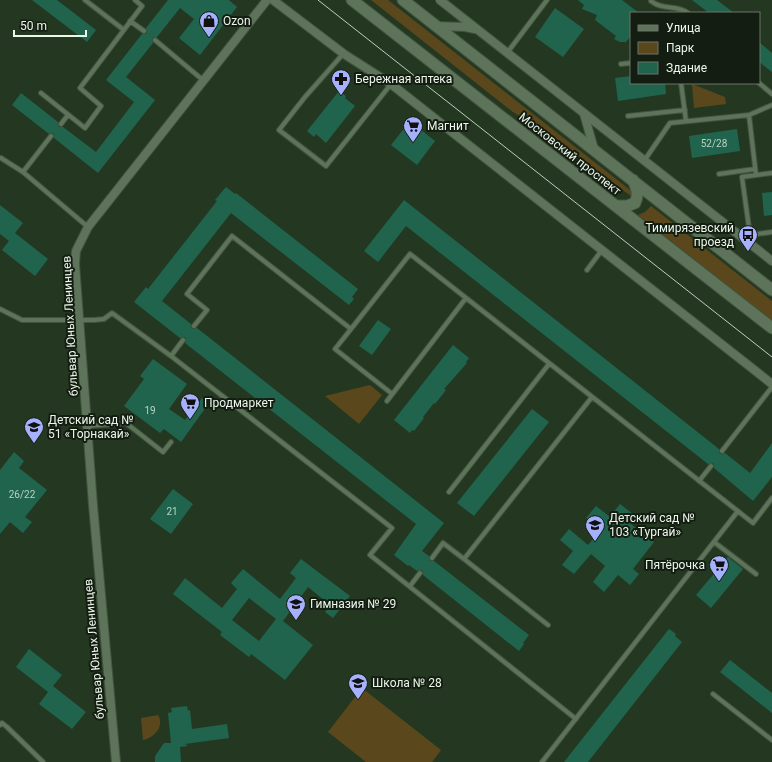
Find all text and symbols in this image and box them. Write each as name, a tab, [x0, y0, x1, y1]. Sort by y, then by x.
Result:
shop icon: Ozon	[198, 10, 220, 38]
scale bar	[14, 12, 86, 38]
legend	[630, 12, 760, 84]
place label: Ozon	[223, 14, 251, 28]
text: 50 m	[20, 19, 47, 33]
text: Улица	[666, 21, 701, 35]
text: Парк	[666, 41, 695, 55]
text: Здание	[666, 61, 707, 75]
pharmacy icon: Бережная аптека	[330, 68, 352, 96]
place label: Бережная аптека	[355, 72, 452, 86]
street label: Московский проспект	[516, 110, 624, 198]
supermarket icon: Магнит	[402, 115, 424, 143]
place label: Магнит	[427, 119, 469, 133]
house number: 52/28	[701, 138, 728, 149]
place label: Тимирязевский проезд	[645, 221, 734, 249]
bus stop icon: Тимирязевский проезд	[737, 224, 759, 252]
street label: бульвар Юных Ленинцев	[59, 255, 81, 397]
supermarket icon: Продмаркет	[179, 392, 201, 420]
place label: Продмаркет	[204, 396, 274, 410]
house number: 19	[144, 405, 156, 416]
place label: Детский сад № 51 «Торнакай»	[48, 413, 134, 441]
school or university icon: Детский сад № 51 «Торнакай»	[23, 416, 45, 444]
house number: 26/22	[9, 489, 36, 500]
house number: 21	[166, 506, 178, 517]
place label: Детский сад № 103 «Тургай»	[609, 511, 695, 539]
school or university icon: Детский сад № 103 «Тургай»	[584, 514, 606, 542]
supermarket icon: Пятёрочка	[708, 554, 730, 582]
place label: Пятёрочка	[645, 558, 705, 572]
street label: бульвар Юных Ленинцев	[81, 578, 107, 720]
school or university icon: Гимназия № 29	[285, 593, 307, 621]
place label: Гимназия № 29	[310, 597, 396, 611]
school or university icon: Школа № 28	[347, 672, 369, 700]
place label: Школа № 28	[372, 676, 442, 690]

